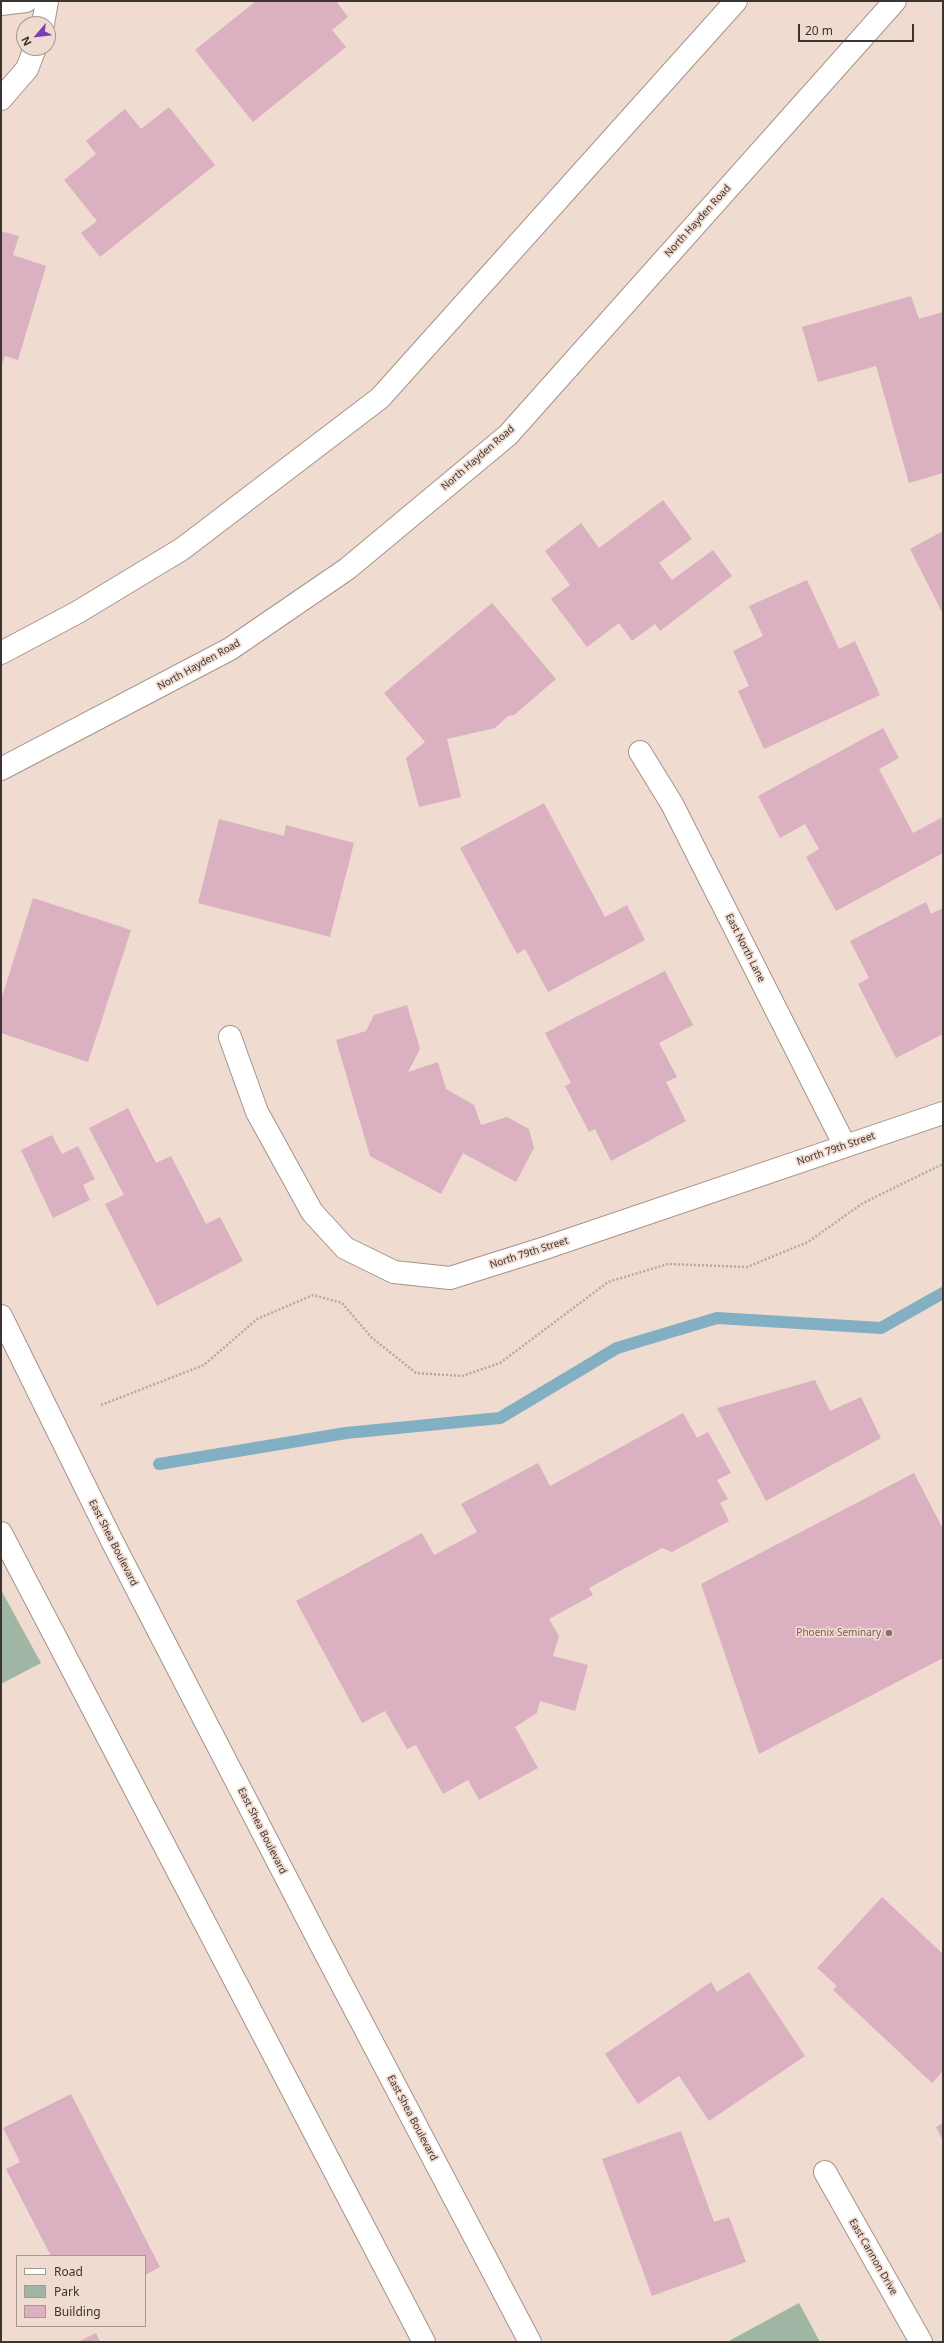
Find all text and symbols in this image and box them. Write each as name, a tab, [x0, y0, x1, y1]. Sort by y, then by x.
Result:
north arrow	[16, 16, 56, 56]
scale bar	[800, 16, 916, 42]
text: 20 m	[805, 22, 833, 39]
text: N	[17, 34, 35, 49]
street label: North Hayden Road	[662, 182, 734, 260]
street label: North Hayden Road	[439, 423, 517, 493]
street label: North Hayden Road	[155, 637, 243, 693]
street label: East North Lane	[723, 912, 767, 984]
street label: North 79th Street	[795, 1130, 877, 1168]
street label: North 79th Street	[488, 1235, 570, 1271]
street label: East Shea Boulevard	[86, 1498, 140, 1588]
place label: Phoenix Seminary	[796, 1627, 881, 1639]
marker: Phoenix Seminary	[884, 1628, 894, 1638]
street label: East Shea Boulevard	[235, 1786, 289, 1876]
street label: East Shea Boulevard	[384, 2073, 440, 2163]
street label: East Cannon Drive	[846, 2217, 900, 2297]
legend	[16, 2255, 146, 2327]
text: Road	[54, 2263, 83, 2280]
text: Park	[54, 2283, 79, 2300]
text: Building	[54, 2303, 101, 2320]

